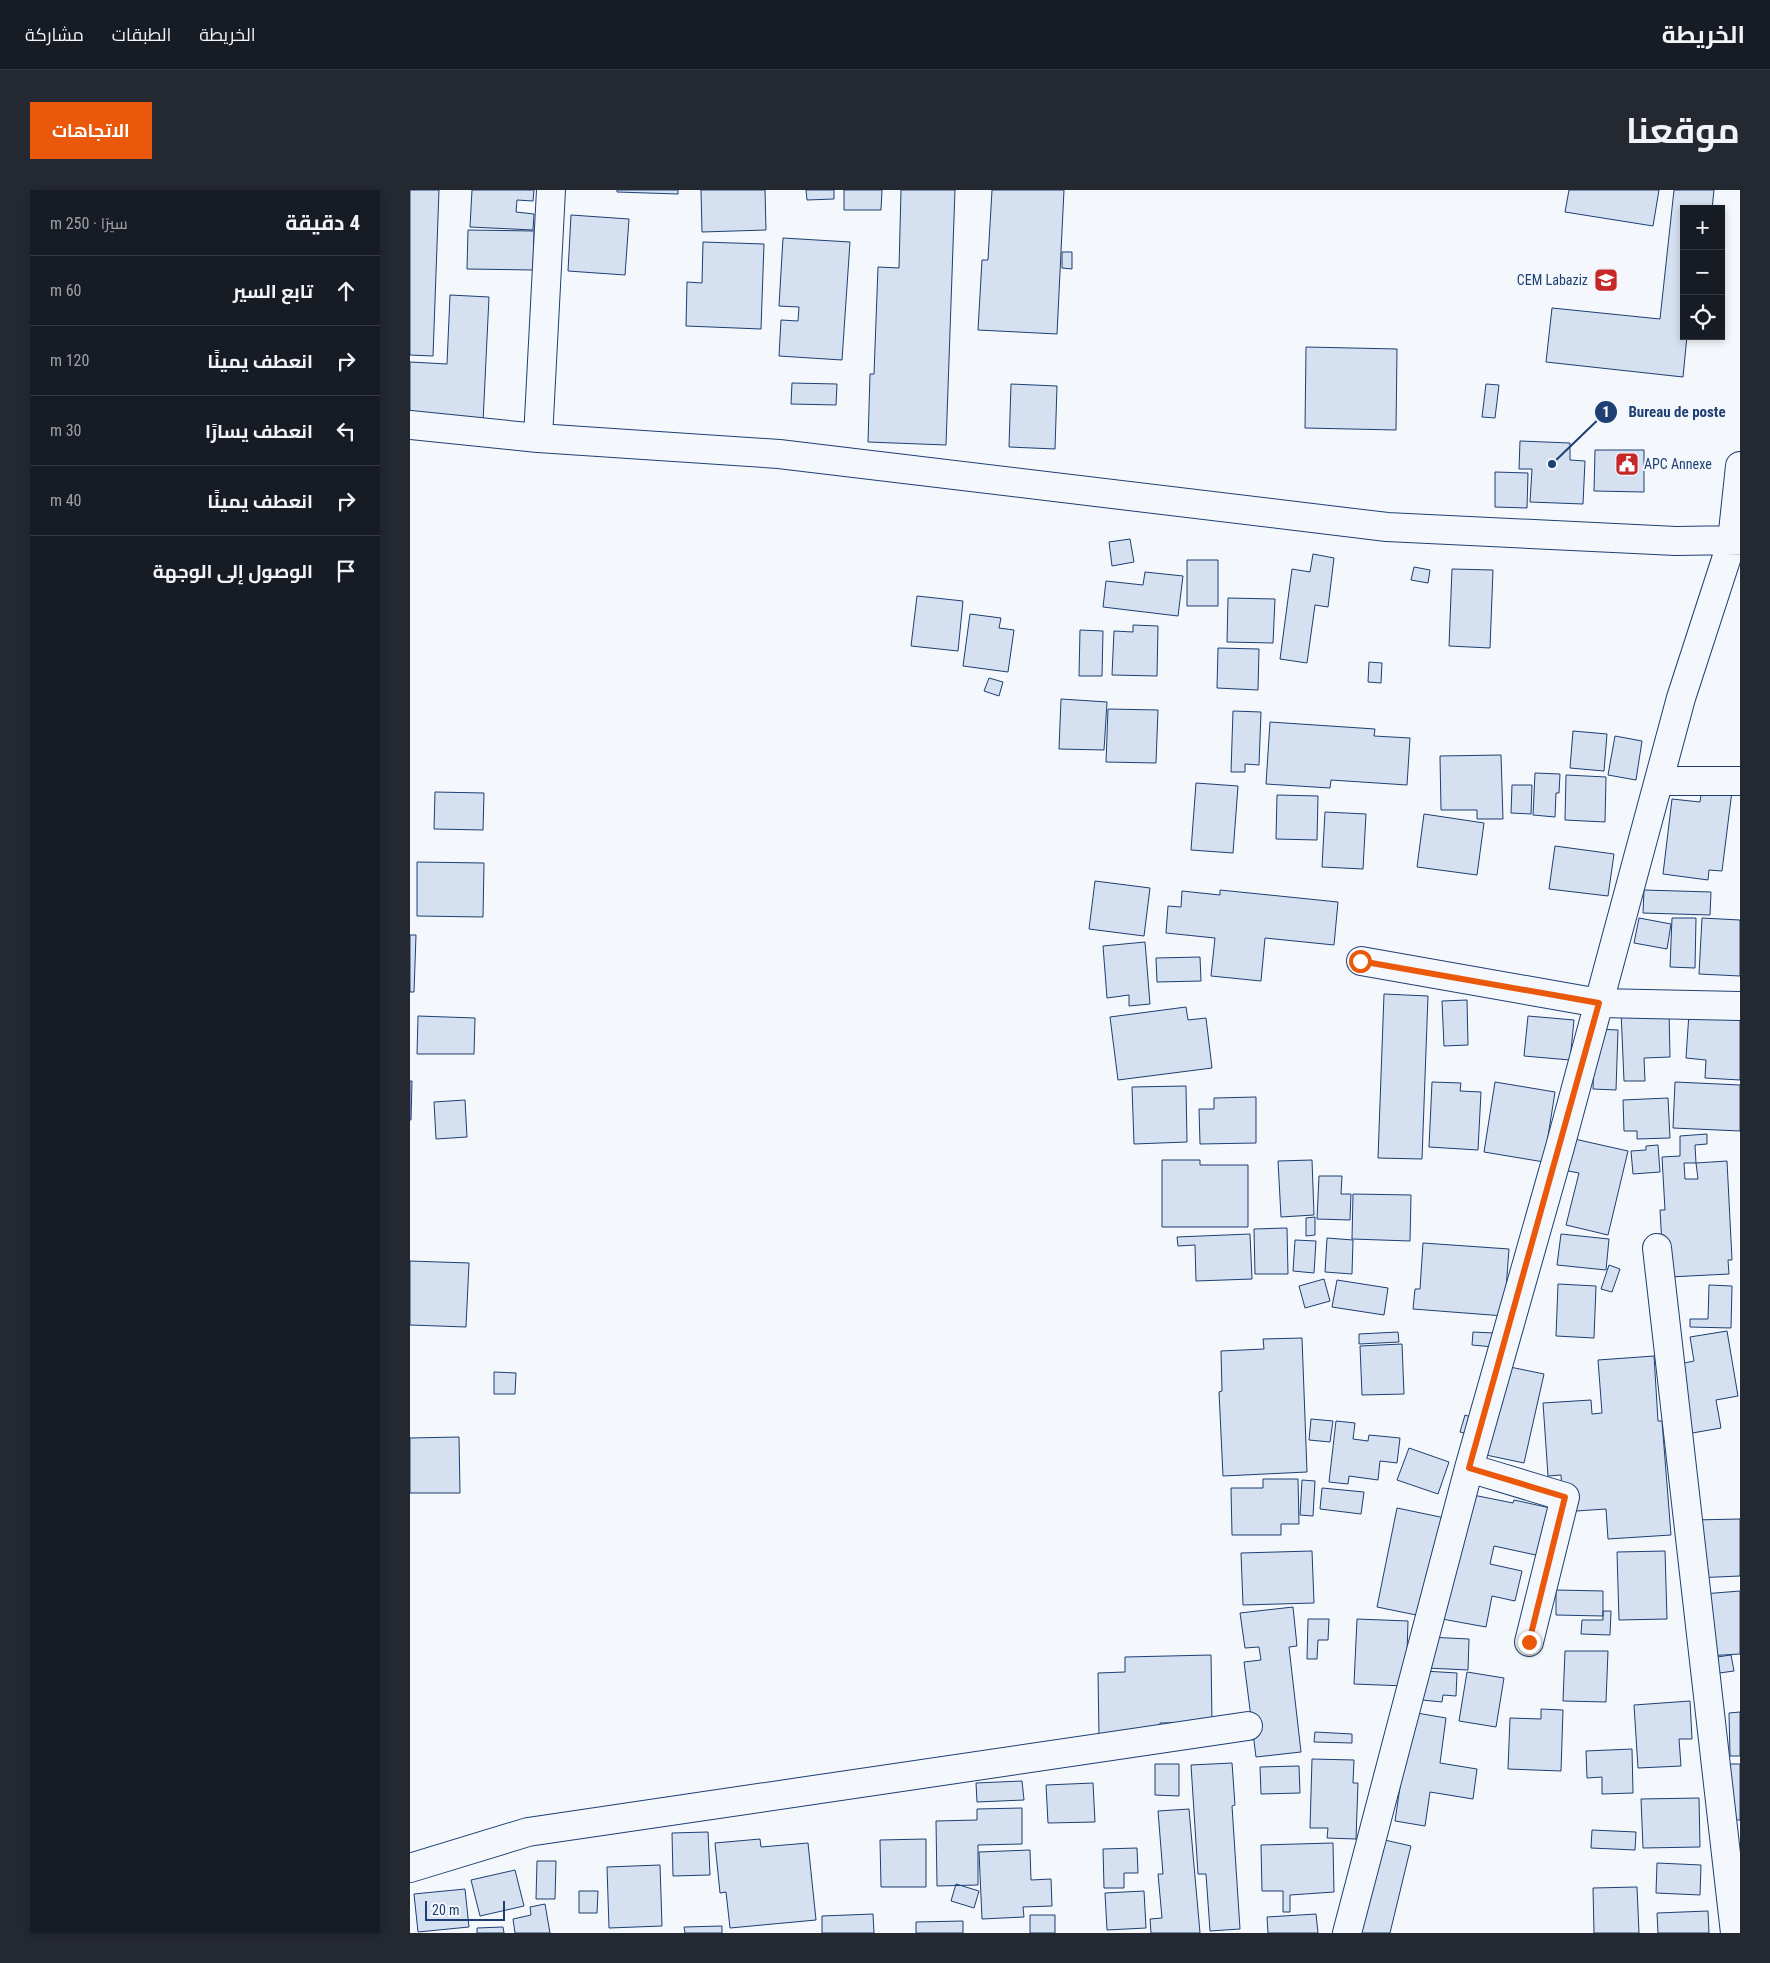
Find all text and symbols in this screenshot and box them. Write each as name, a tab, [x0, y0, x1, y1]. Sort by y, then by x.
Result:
text: الخريطة	[1662, 21, 1745, 49]
text: مشاركة	[25, 24, 84, 45]
text: الطبقات	[112, 24, 171, 45]
text: الخريطة	[199, 24, 256, 45]
button: الاتجاهات	[30, 102, 152, 159]
text: موقعنا	[1626, 111, 1740, 152]
map controls	[1680, 205, 1725, 340]
button: +	[1680, 205, 1725, 250]
text: 4 دقيقة	[285, 211, 360, 235]
text: سيرًا · 250 m	[50, 214, 128, 233]
button: −	[1680, 250, 1725, 295]
school or university icon: CEM Labaziz	[1593, 267, 1619, 293]
place label: CEM Labaziz	[1517, 272, 1588, 288]
icon: ahead	[332, 277, 360, 305]
text: تابع السير	[233, 280, 313, 303]
text: 60 m	[50, 281, 82, 300]
button: locate	[1680, 295, 1725, 340]
icon: right	[332, 347, 360, 375]
text: انعطف يمينًا	[207, 350, 313, 373]
text: 120 m	[50, 351, 89, 370]
callout: Bureau de poste	[1594, 397, 1736, 427]
text: 1	[1602, 403, 1610, 421]
text: Bureau de poste	[1628, 403, 1726, 421]
icon: left	[332, 417, 360, 445]
text: انعطف يسارًا	[205, 420, 313, 443]
text: 30 m	[50, 421, 82, 440]
public building icon: APC Annexe	[1614, 451, 1640, 477]
place label: APC Annexe	[1644, 456, 1712, 472]
icon: right	[332, 487, 360, 515]
text: انعطف يمينًا	[207, 490, 313, 513]
text: 40 m	[50, 491, 82, 510]
icon: arrive	[332, 557, 360, 585]
text: الوصول إلى الوجهة	[153, 560, 313, 583]
route start	[1349, 950, 1372, 973]
route end	[1518, 1631, 1541, 1654]
scale bar	[425, 1898, 505, 1921]
text: 20 m	[432, 1902, 460, 1918]

